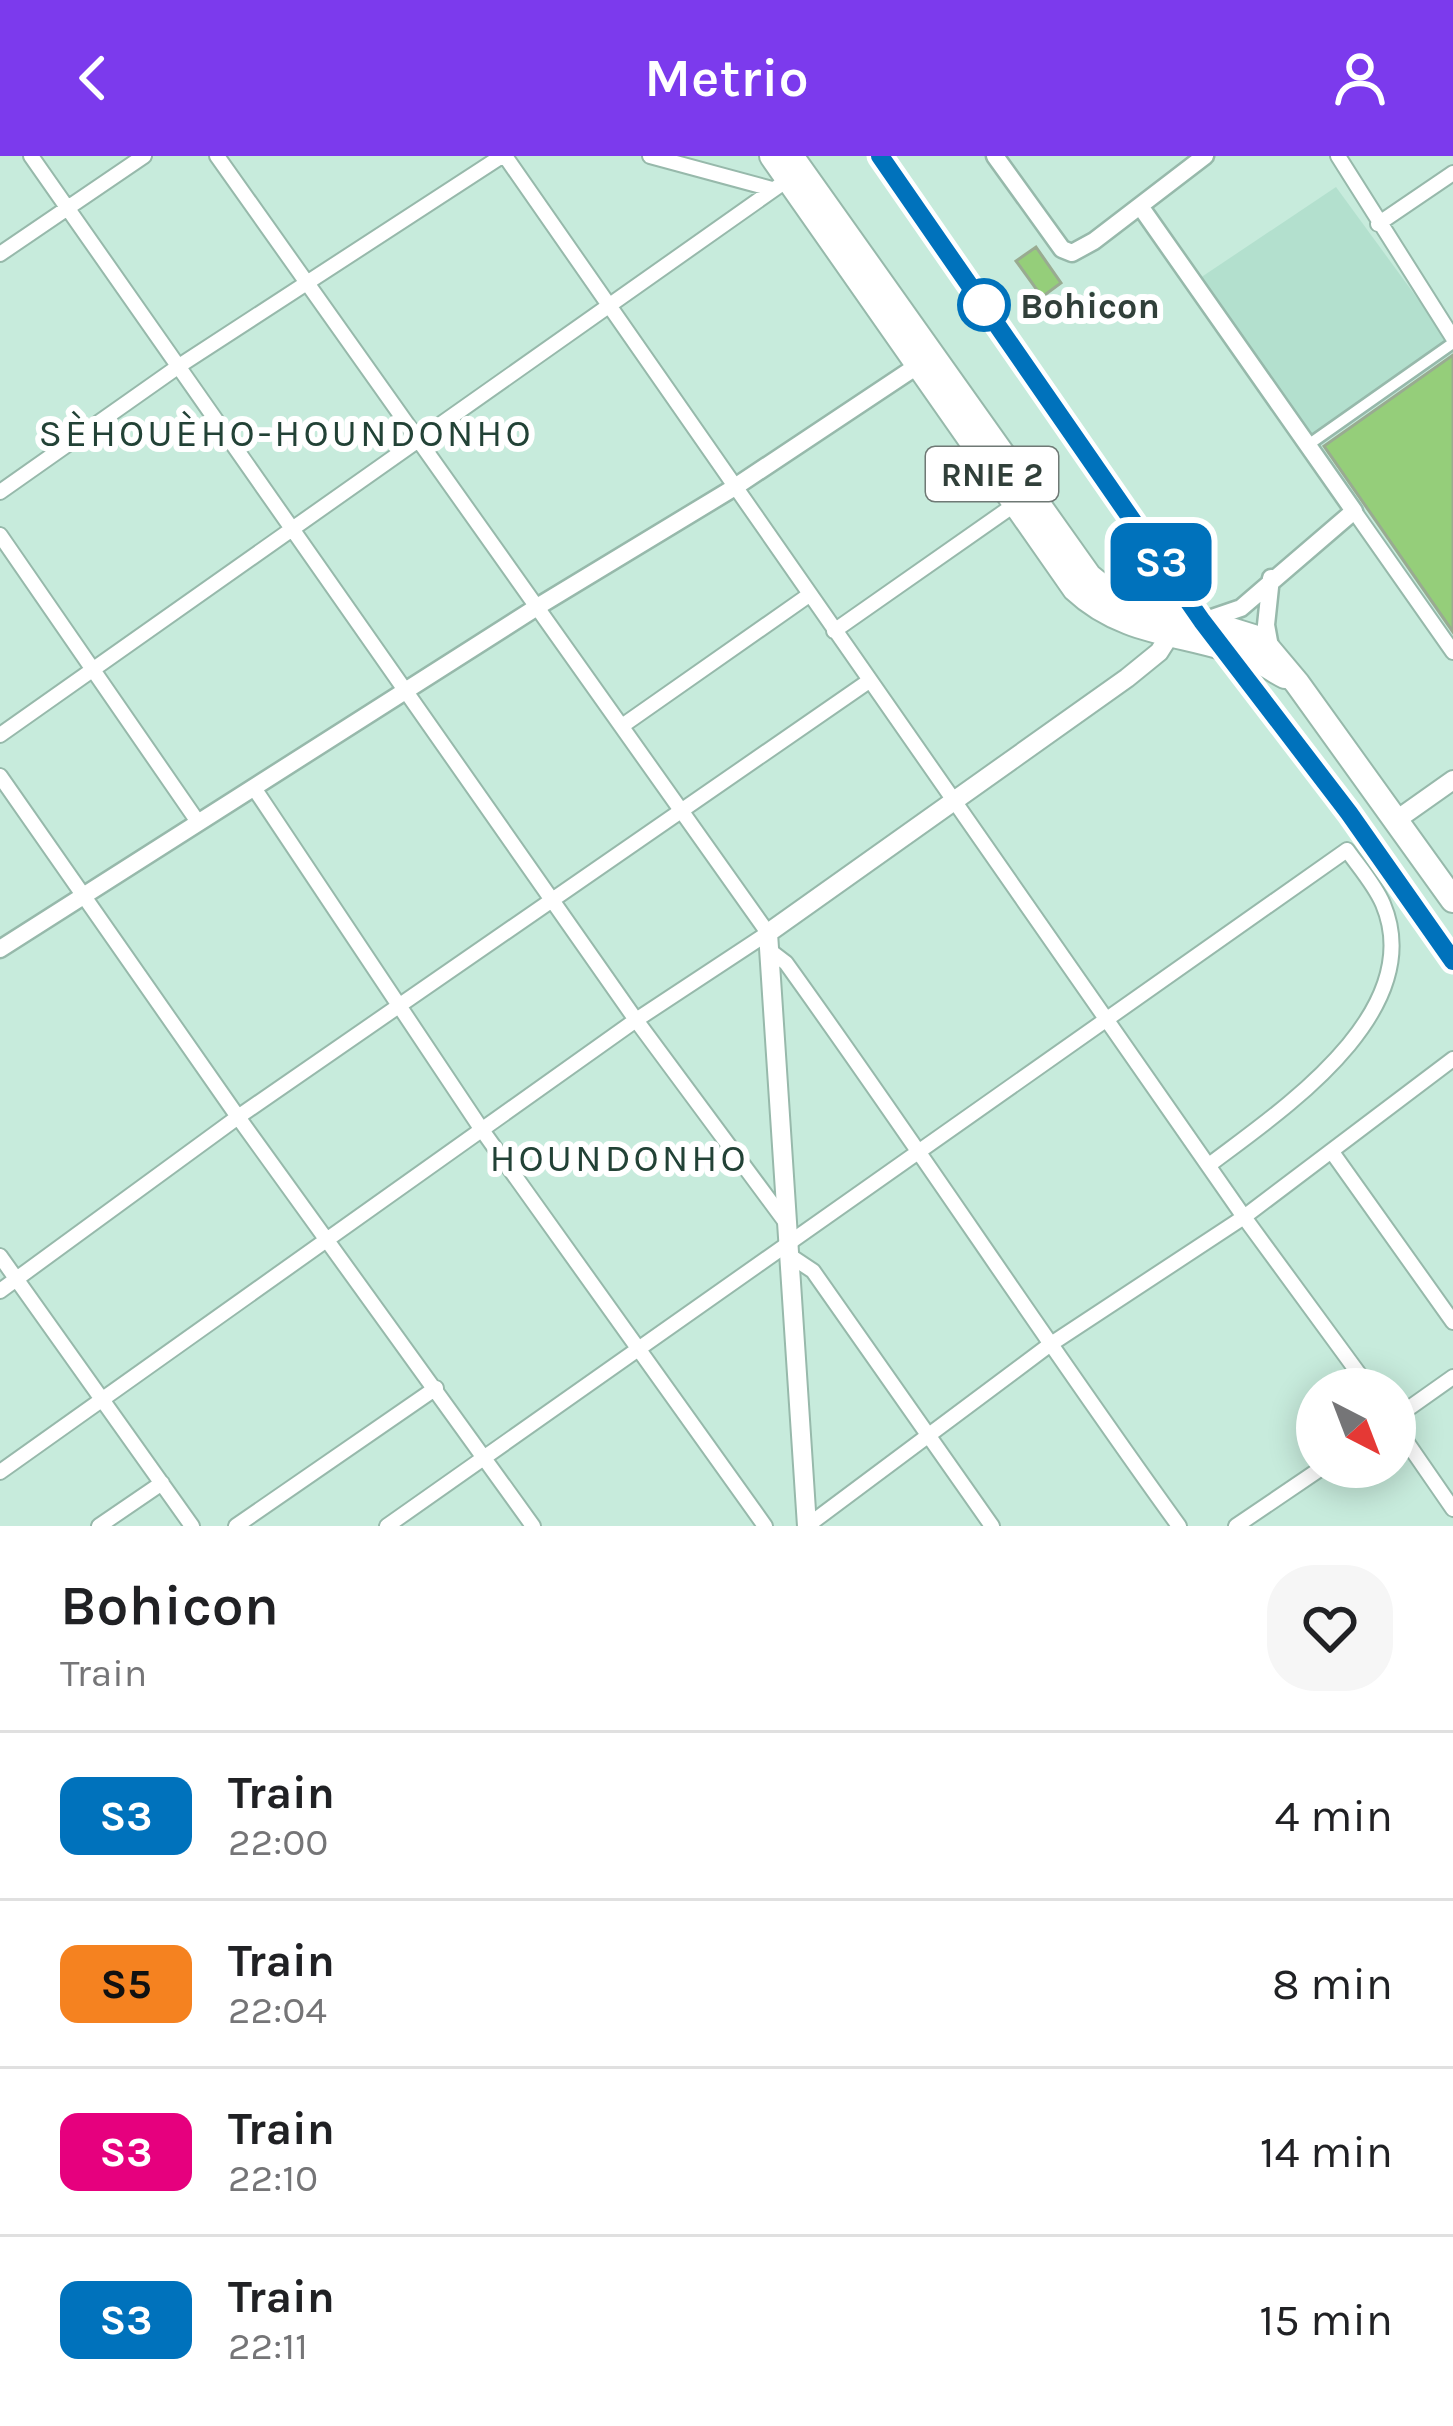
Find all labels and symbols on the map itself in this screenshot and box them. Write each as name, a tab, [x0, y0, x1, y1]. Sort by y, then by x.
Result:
marker: Bohicon	[959, 280, 1009, 330]
place label: Bohicon	[1020, 285, 1160, 327]
district label: SÈHOUÈHO-HOUNDONHO	[38, 410, 534, 456]
road number: RNIE 2	[926, 447, 1058, 501]
line badge: S3	[1107, 523, 1215, 601]
district label: HOUNDONHO	[489, 1135, 749, 1181]
north arrow	[1296, 1368, 1416, 1488]

